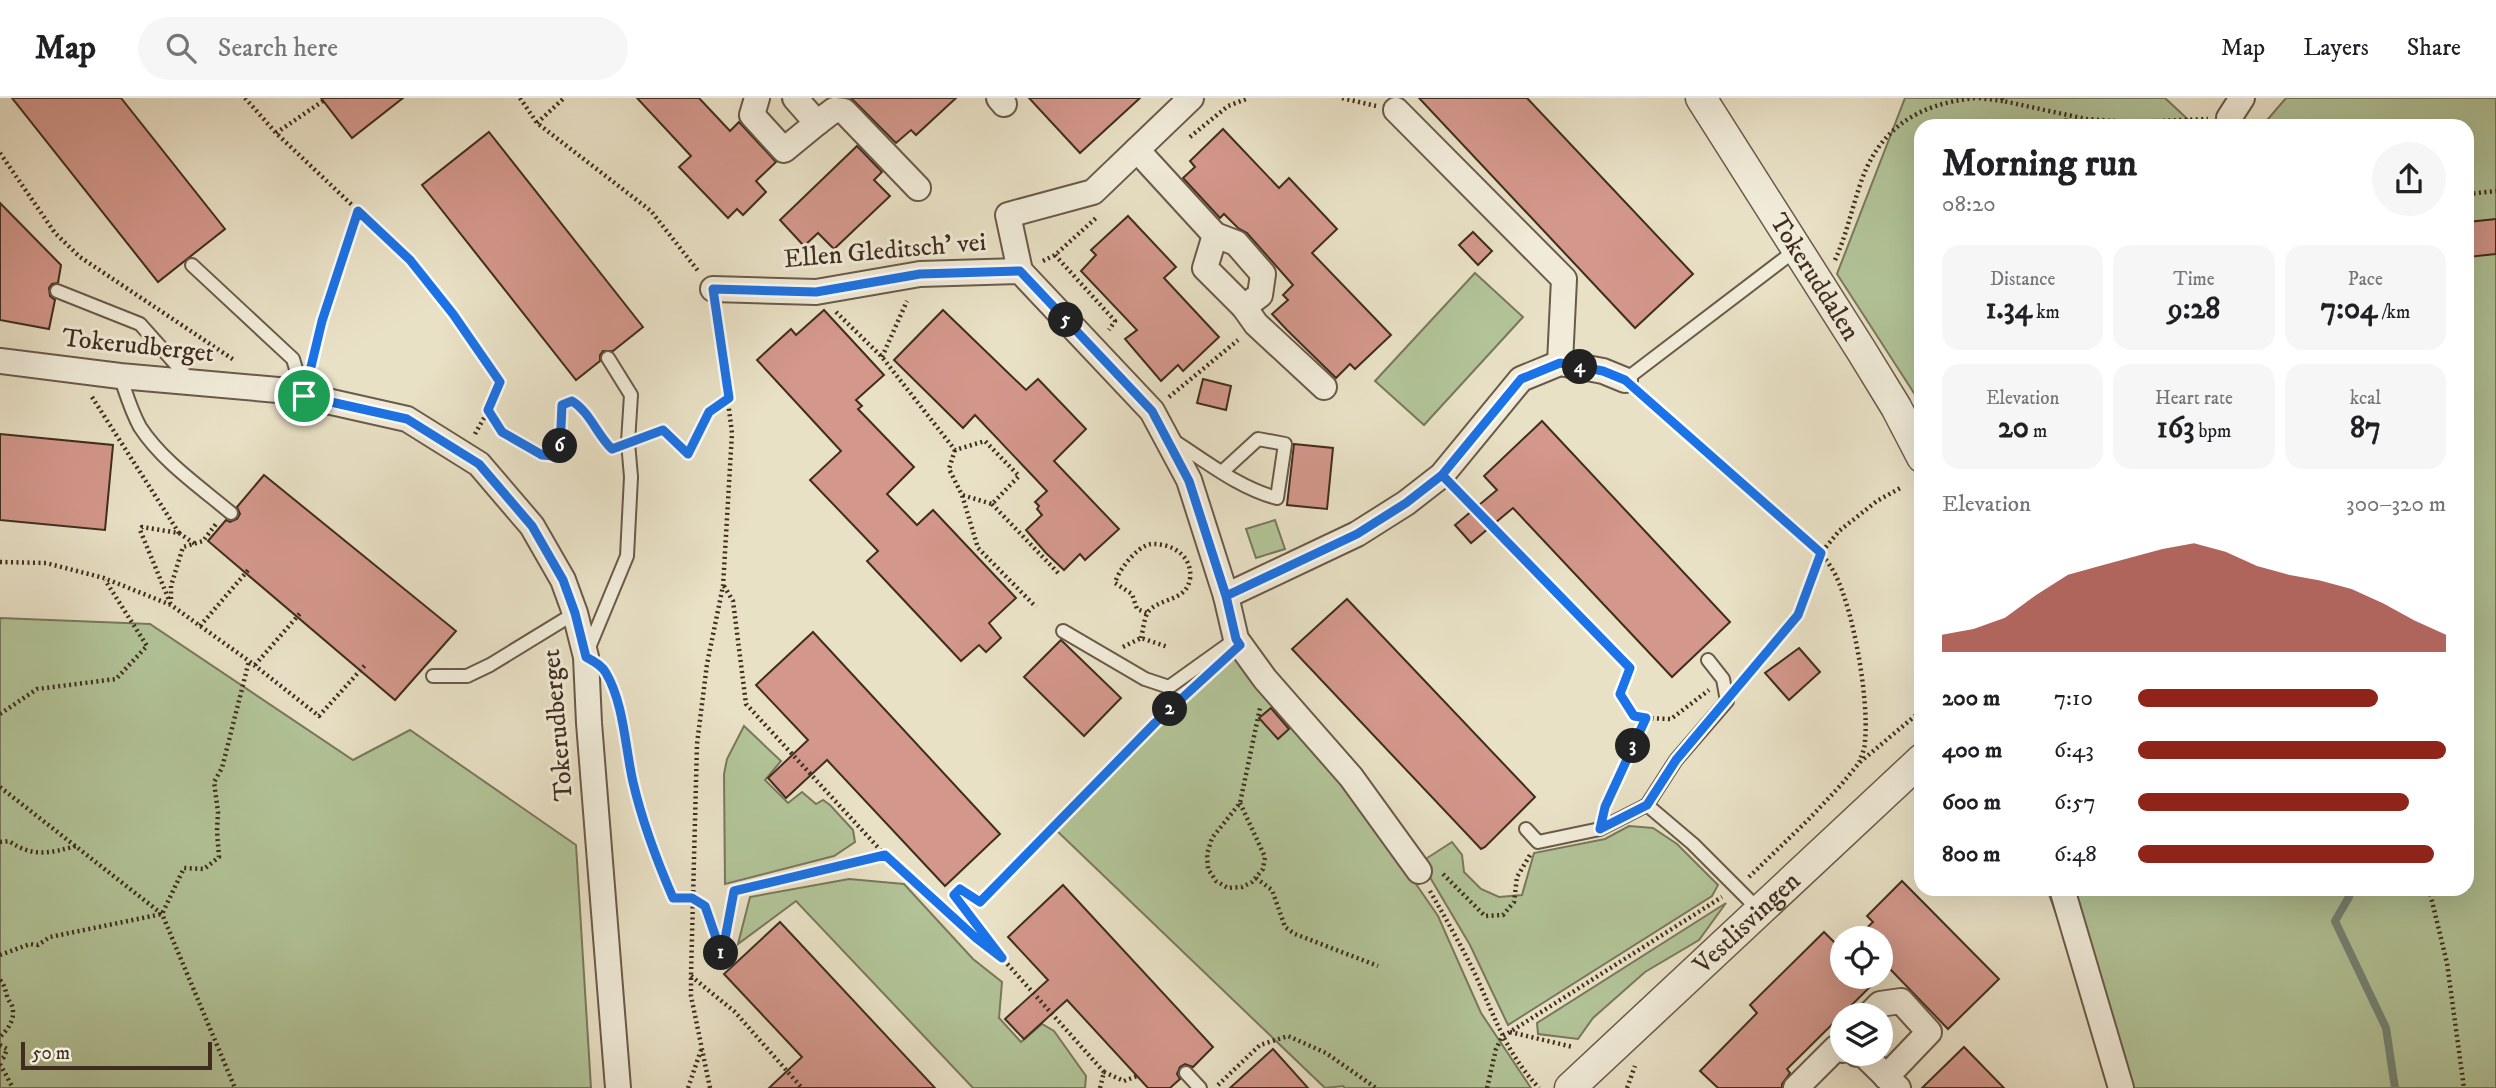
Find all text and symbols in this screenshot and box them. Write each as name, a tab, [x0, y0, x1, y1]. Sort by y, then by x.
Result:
search box	[138, 17, 628, 80]
text: Map	[35, 28, 96, 69]
icon: search	[162, 29, 200, 67]
text: Search here	[218, 32, 338, 65]
text: Map	[2221, 33, 2265, 63]
text: Layers	[2303, 33, 2369, 63]
text: Share	[2407, 33, 2461, 63]
text: Morning run	[1942, 140, 2137, 188]
button: share	[2372, 142, 2446, 216]
text: 08:20	[1942, 190, 1996, 219]
street label: Tokeruddalen	[1762, 207, 1867, 347]
street label: Ellen Gleditsch’ vei	[783, 226, 987, 276]
text: Distance	[1990, 268, 2055, 291]
text: Time	[2173, 268, 2215, 291]
text: Pace	[2348, 268, 2383, 291]
text: 1.34	[1985, 291, 2032, 328]
text: 9:28	[2168, 291, 2220, 328]
text: 7:04	[2320, 291, 2377, 328]
text: km	[2032, 301, 2060, 324]
text: /km	[2377, 301, 2410, 324]
pin: 5	[1048, 302, 1084, 338]
text: 5	[1061, 308, 1070, 331]
street label: Tokerudberget	[60, 322, 216, 370]
pin: 4	[1562, 350, 1598, 384]
text: 4	[1574, 355, 1585, 378]
pin	[274, 366, 334, 426]
icon: arrive	[285, 377, 323, 415]
text: Elevation	[1986, 387, 2059, 410]
text: Heart rate	[2155, 387, 2233, 410]
text: kcal	[2350, 387, 2381, 410]
text: 20	[1998, 410, 2029, 447]
text: 163	[2157, 410, 2194, 447]
text: 87	[2350, 410, 2381, 447]
text: m	[2029, 420, 2047, 443]
text: bpm	[2194, 420, 2231, 443]
pin: 6	[542, 428, 578, 464]
text: 6	[555, 434, 564, 457]
text: Elevation	[1942, 490, 2031, 519]
text: 300–320 m	[2346, 490, 2446, 519]
street label: Tokerudberget	[535, 648, 581, 802]
text: 200 m	[1942, 684, 2000, 713]
text: 7:10	[2054, 684, 2093, 713]
pin: 2	[1152, 692, 1188, 726]
text: 2	[1165, 697, 1174, 720]
pin: 3	[1616, 728, 1650, 764]
text: 3	[1629, 734, 1636, 757]
text: 400 m	[1942, 736, 2002, 765]
text: 6:43	[2054, 736, 2094, 765]
text: 600 m	[1942, 788, 2001, 817]
text: 6:57	[2054, 788, 2096, 817]
text: 800 m	[1942, 840, 2000, 869]
text: 6:48	[2054, 840, 2097, 869]
street label: Vestlisvingen	[1686, 864, 1808, 982]
map controls	[1830, 926, 1893, 1066]
button: locate	[1830, 926, 1893, 989]
pin: 1	[704, 936, 738, 970]
text: 1	[717, 941, 724, 964]
button: layers	[1830, 1003, 1893, 1066]
scale bar	[21, 1039, 212, 1071]
text: 50 m	[32, 1042, 70, 1065]

